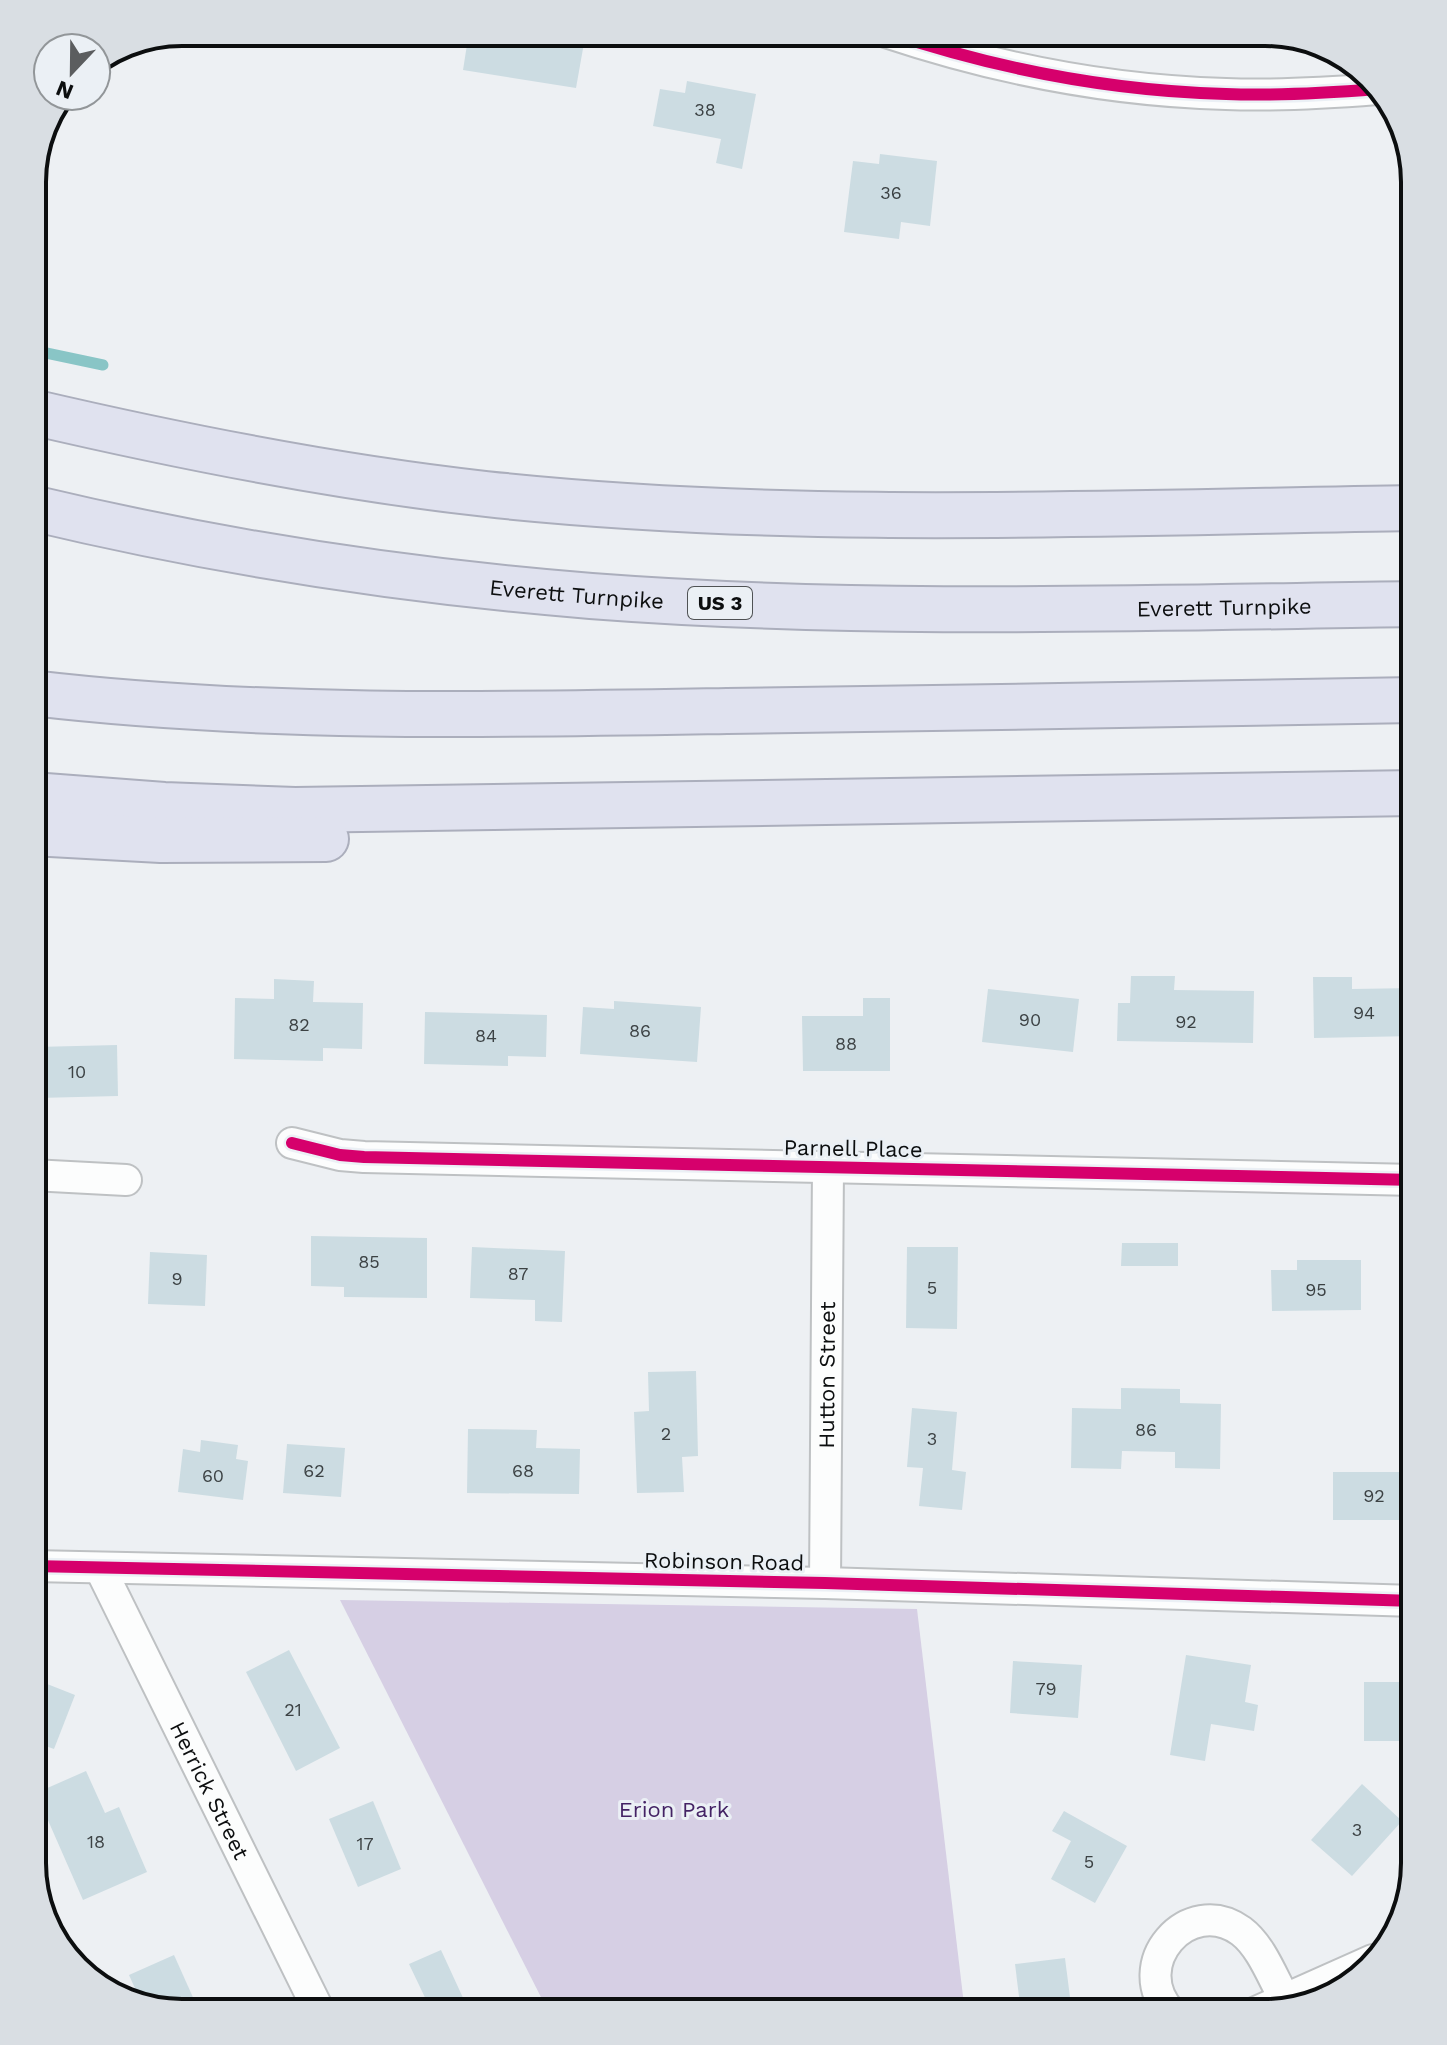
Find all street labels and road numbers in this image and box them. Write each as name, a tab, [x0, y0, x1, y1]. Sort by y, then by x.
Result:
street label: Everett Turnpike	[488, 575, 665, 614]
road number: US 3	[688, 587, 752, 619]
street label: Everett Turnpike	[1137, 594, 1312, 621]
street label: Parnell Place	[783, 1135, 923, 1162]
street label: Hutton Street	[814, 1301, 840, 1449]
street label: Robinson Road	[644, 1548, 804, 1575]
street label: Herrick Street	[165, 1717, 254, 1864]

